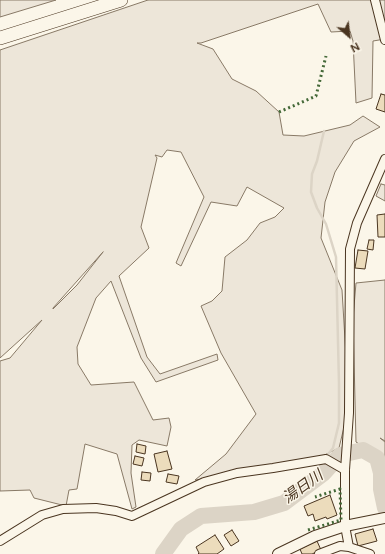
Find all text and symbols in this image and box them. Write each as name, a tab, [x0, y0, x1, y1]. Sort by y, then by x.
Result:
north arrow	[329, 16, 369, 56]
text: N	[348, 39, 362, 55]
water label: 湯日川	[280, 466, 326, 508]

